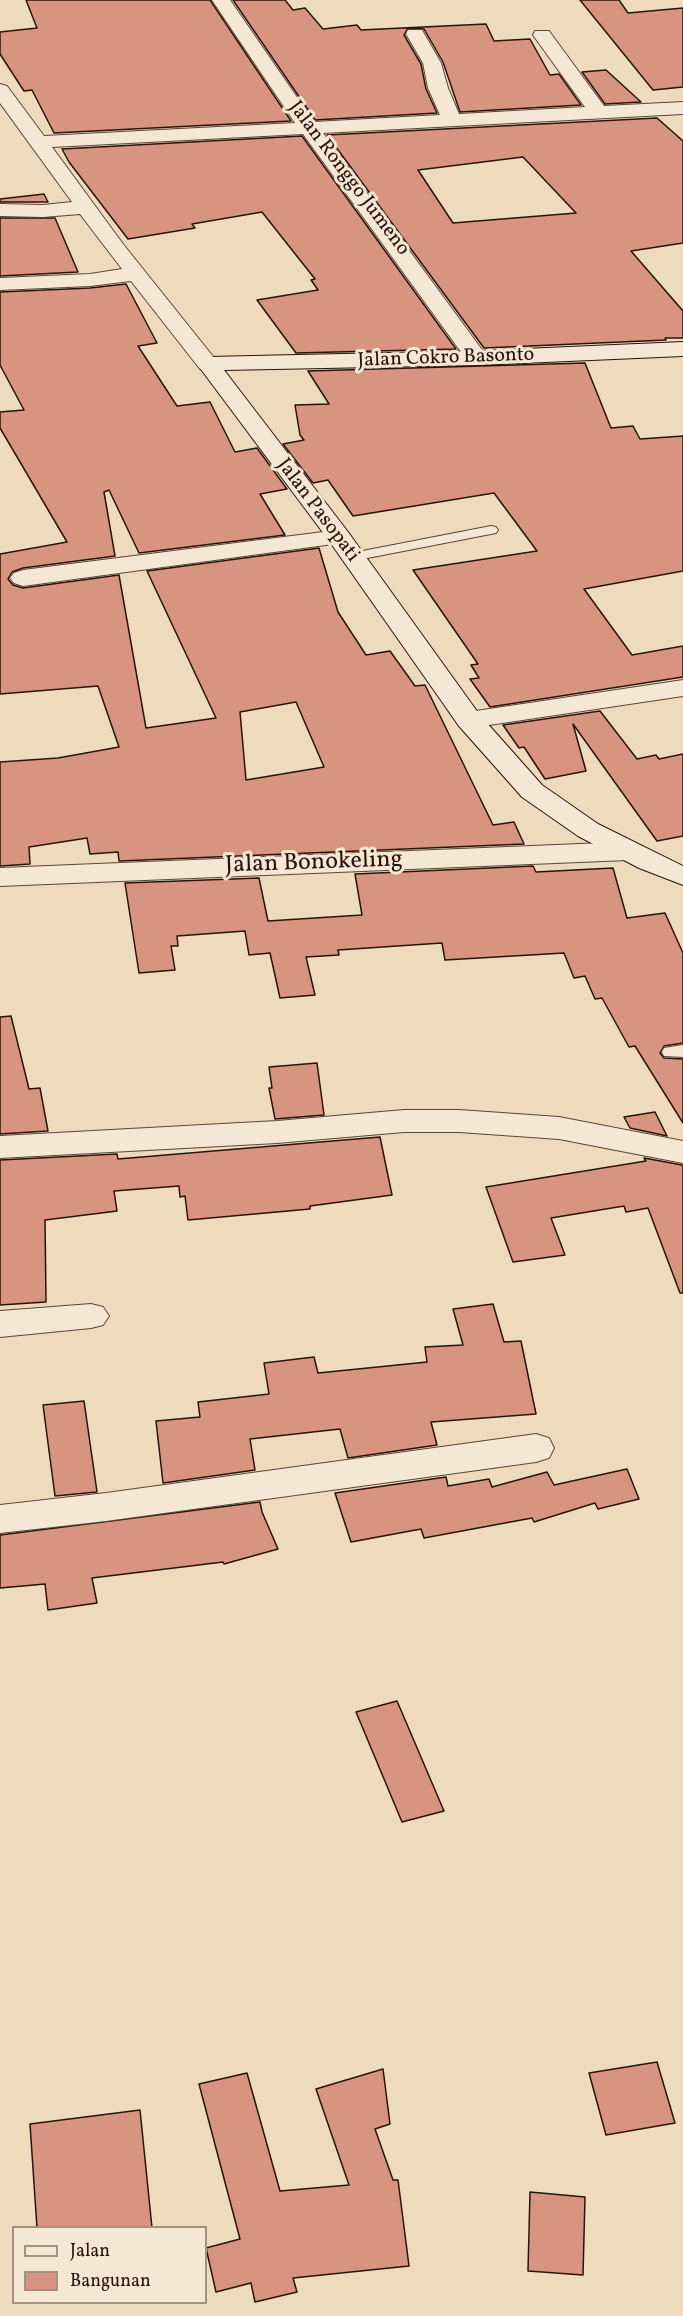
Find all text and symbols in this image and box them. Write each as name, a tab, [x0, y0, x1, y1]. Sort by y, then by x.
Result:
street label: Jalan Ronggo Jumeno	[282, 97, 414, 261]
street label: Jalan Cokro Basonto	[357, 344, 535, 374]
street label: Jalan Pasopati	[270, 455, 364, 567]
street label: Jalan Bonokeling	[225, 847, 403, 881]
legend	[12, 2226, 207, 2304]
text: Jalan	[70, 2239, 110, 2264]
text: Bangunan	[70, 2269, 151, 2294]

